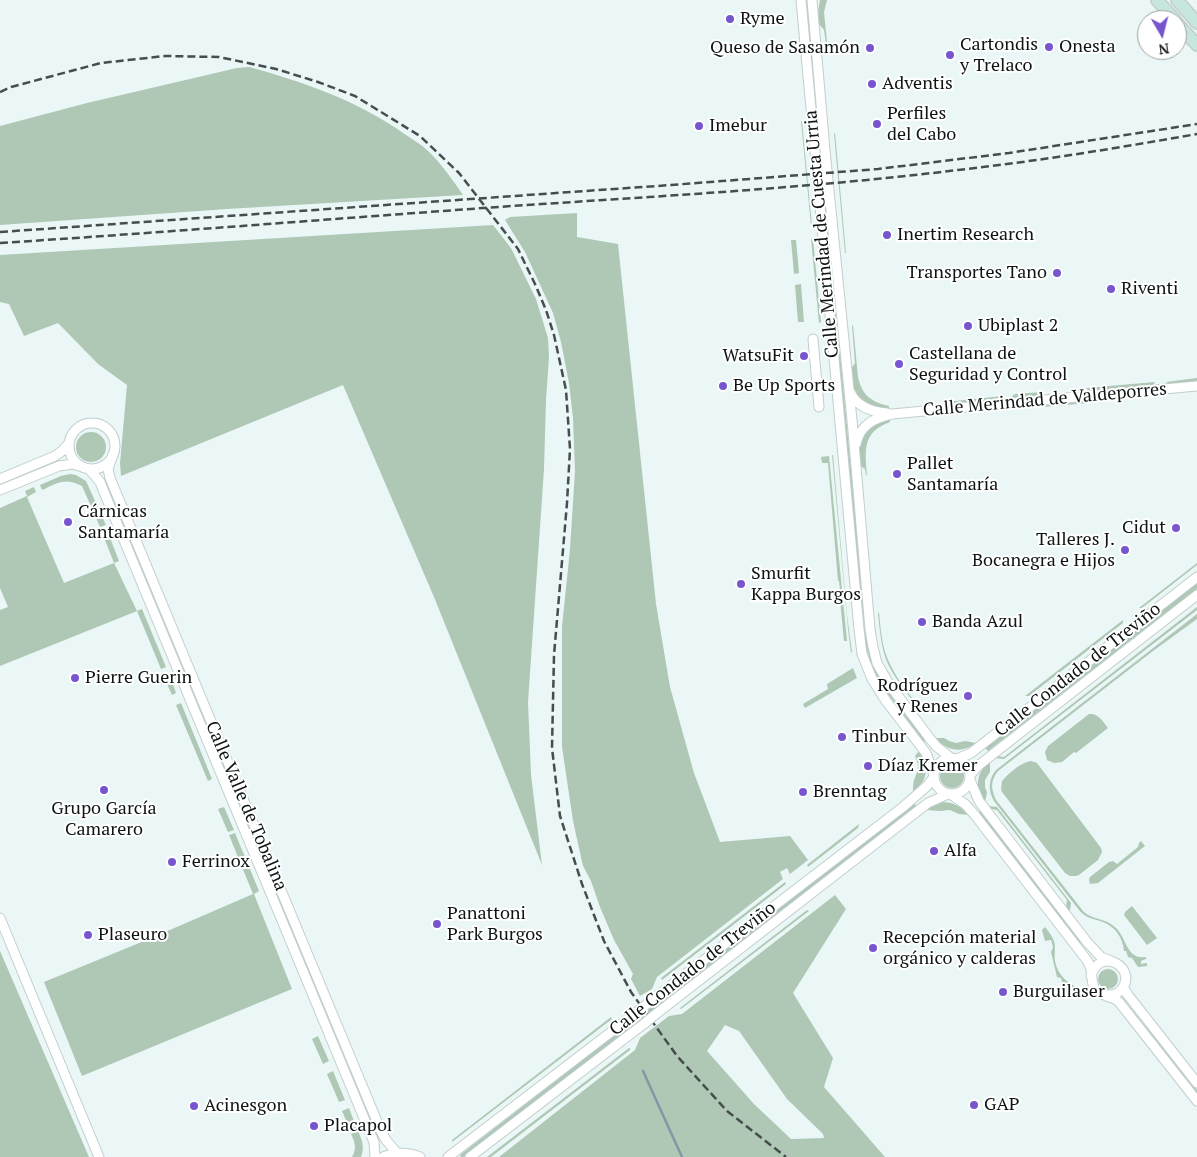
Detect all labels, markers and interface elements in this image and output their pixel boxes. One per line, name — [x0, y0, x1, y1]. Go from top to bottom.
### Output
place label: Ryme — [740, 8, 784, 30]
north arrow — [1137, 10, 1187, 60]
marker: Ryme — [724, 13, 736, 25]
place label: Cartondis y Trelaco — [960, 34, 1038, 76]
place label: Onesta — [1059, 36, 1116, 58]
place label: Queso de Sasamón — [710, 37, 860, 59]
text: N — [1157, 39, 1171, 60]
marker: Onesta — [1043, 41, 1055, 53]
marker: Queso de Sasamón — [864, 42, 876, 54]
marker: Cartondis y Trelaco — [944, 49, 956, 61]
place label: Adventis — [882, 73, 953, 95]
marker: Adventis — [866, 78, 878, 90]
place label: Perfiles del Cabo — [887, 103, 956, 146]
street label: Calle Merindad de Cuesta Urria — [800, 109, 844, 359]
place label: Imebur — [709, 115, 767, 137]
marker: Perfiles del Cabo — [871, 118, 883, 130]
marker: Imebur — [693, 120, 705, 132]
place label: Inertim Research — [897, 224, 1034, 246]
marker: Inertim Research — [881, 229, 893, 241]
place label: Transportes Tano — [907, 262, 1047, 284]
marker: Transportes Tano — [1051, 267, 1063, 279]
place label: Riventi — [1121, 278, 1179, 300]
marker: Riventi — [1105, 283, 1117, 295]
place label: Ubiplast 2 — [978, 315, 1058, 337]
marker: Ubiplast 2 — [962, 320, 974, 332]
place label: Castellana de Seguridad y Control — [909, 343, 1068, 386]
place label: WatsuFit — [723, 345, 794, 367]
marker: WatsuFit — [798, 350, 810, 362]
marker: Castellana de Seguridad y Control — [893, 358, 905, 370]
place label: Be Up Sports — [733, 375, 835, 397]
street label: Calle Merindad de Valdeporres — [922, 379, 1168, 421]
marker: Be Up Sports — [717, 380, 729, 392]
place label: Pallet Santamaría — [907, 453, 998, 496]
marker: Pallet Santamaría — [891, 468, 903, 480]
place label: Cárnicas Santamaría — [78, 501, 169, 544]
marker: Cárnicas Santamaría — [62, 516, 74, 528]
place label: Cidut — [1122, 517, 1166, 539]
marker: Cidut — [1170, 522, 1182, 534]
place label: Talleres J. Bocanegra e Hijos — [972, 529, 1115, 572]
marker: Talleres J. Bocanegra e Hijos — [1119, 544, 1131, 556]
place label: Smurfit Kappa Burgos — [751, 563, 861, 606]
marker: Smurfit Kappa Burgos — [735, 578, 747, 590]
street label: Calle Condado de Treviño — [991, 598, 1165, 742]
place label: Banda Azul — [932, 611, 1023, 633]
marker: Banda Azul — [916, 616, 928, 628]
place label: Pierre Guerin — [85, 667, 192, 689]
marker: Pierre Guerin — [69, 672, 81, 684]
place label: Rodríguez y Renes — [877, 675, 958, 718]
marker: Rodríguez y Renes — [962, 690, 974, 702]
street label: Calle Valle de Tobalina — [200, 718, 292, 894]
place label: Tinbur — [852, 726, 906, 748]
marker: Tinbur — [836, 731, 848, 743]
place label: Díaz Kremer — [878, 755, 978, 777]
marker: Díaz Kremer — [862, 760, 874, 772]
place label: Brenntag — [813, 781, 887, 803]
marker: Grupo García Camarero — [98, 784, 110, 796]
marker: Brenntag — [797, 786, 809, 798]
place label: Grupo García Camarero — [51, 798, 157, 841]
place label: Alfa — [944, 840, 977, 862]
marker: Alfa — [928, 845, 940, 857]
place label: Ferrinox — [182, 851, 250, 873]
marker: Ferrinox — [166, 856, 178, 868]
street label: Calle Condado de Treviño — [606, 897, 780, 1041]
place label: Panattoni Park Burgos — [447, 903, 543, 946]
marker: Panattoni Park Burgos — [431, 918, 443, 930]
place label: Plaseuro — [98, 924, 167, 946]
place label: Recepción material orgánico y calderas — [883, 927, 1037, 970]
marker: Plaseuro — [82, 929, 94, 941]
marker: Recepción material orgánico y calderas — [867, 942, 879, 954]
place label: Burguilaser — [1013, 981, 1105, 1003]
marker: Burguilaser — [997, 986, 1009, 998]
place label: GAP — [984, 1094, 1019, 1116]
place label: Acinesgon — [204, 1095, 287, 1117]
marker: GAP — [968, 1099, 980, 1111]
marker: Acinesgon — [188, 1100, 200, 1112]
place label: Placapol — [324, 1115, 392, 1137]
marker: Placapol — [308, 1120, 320, 1132]

